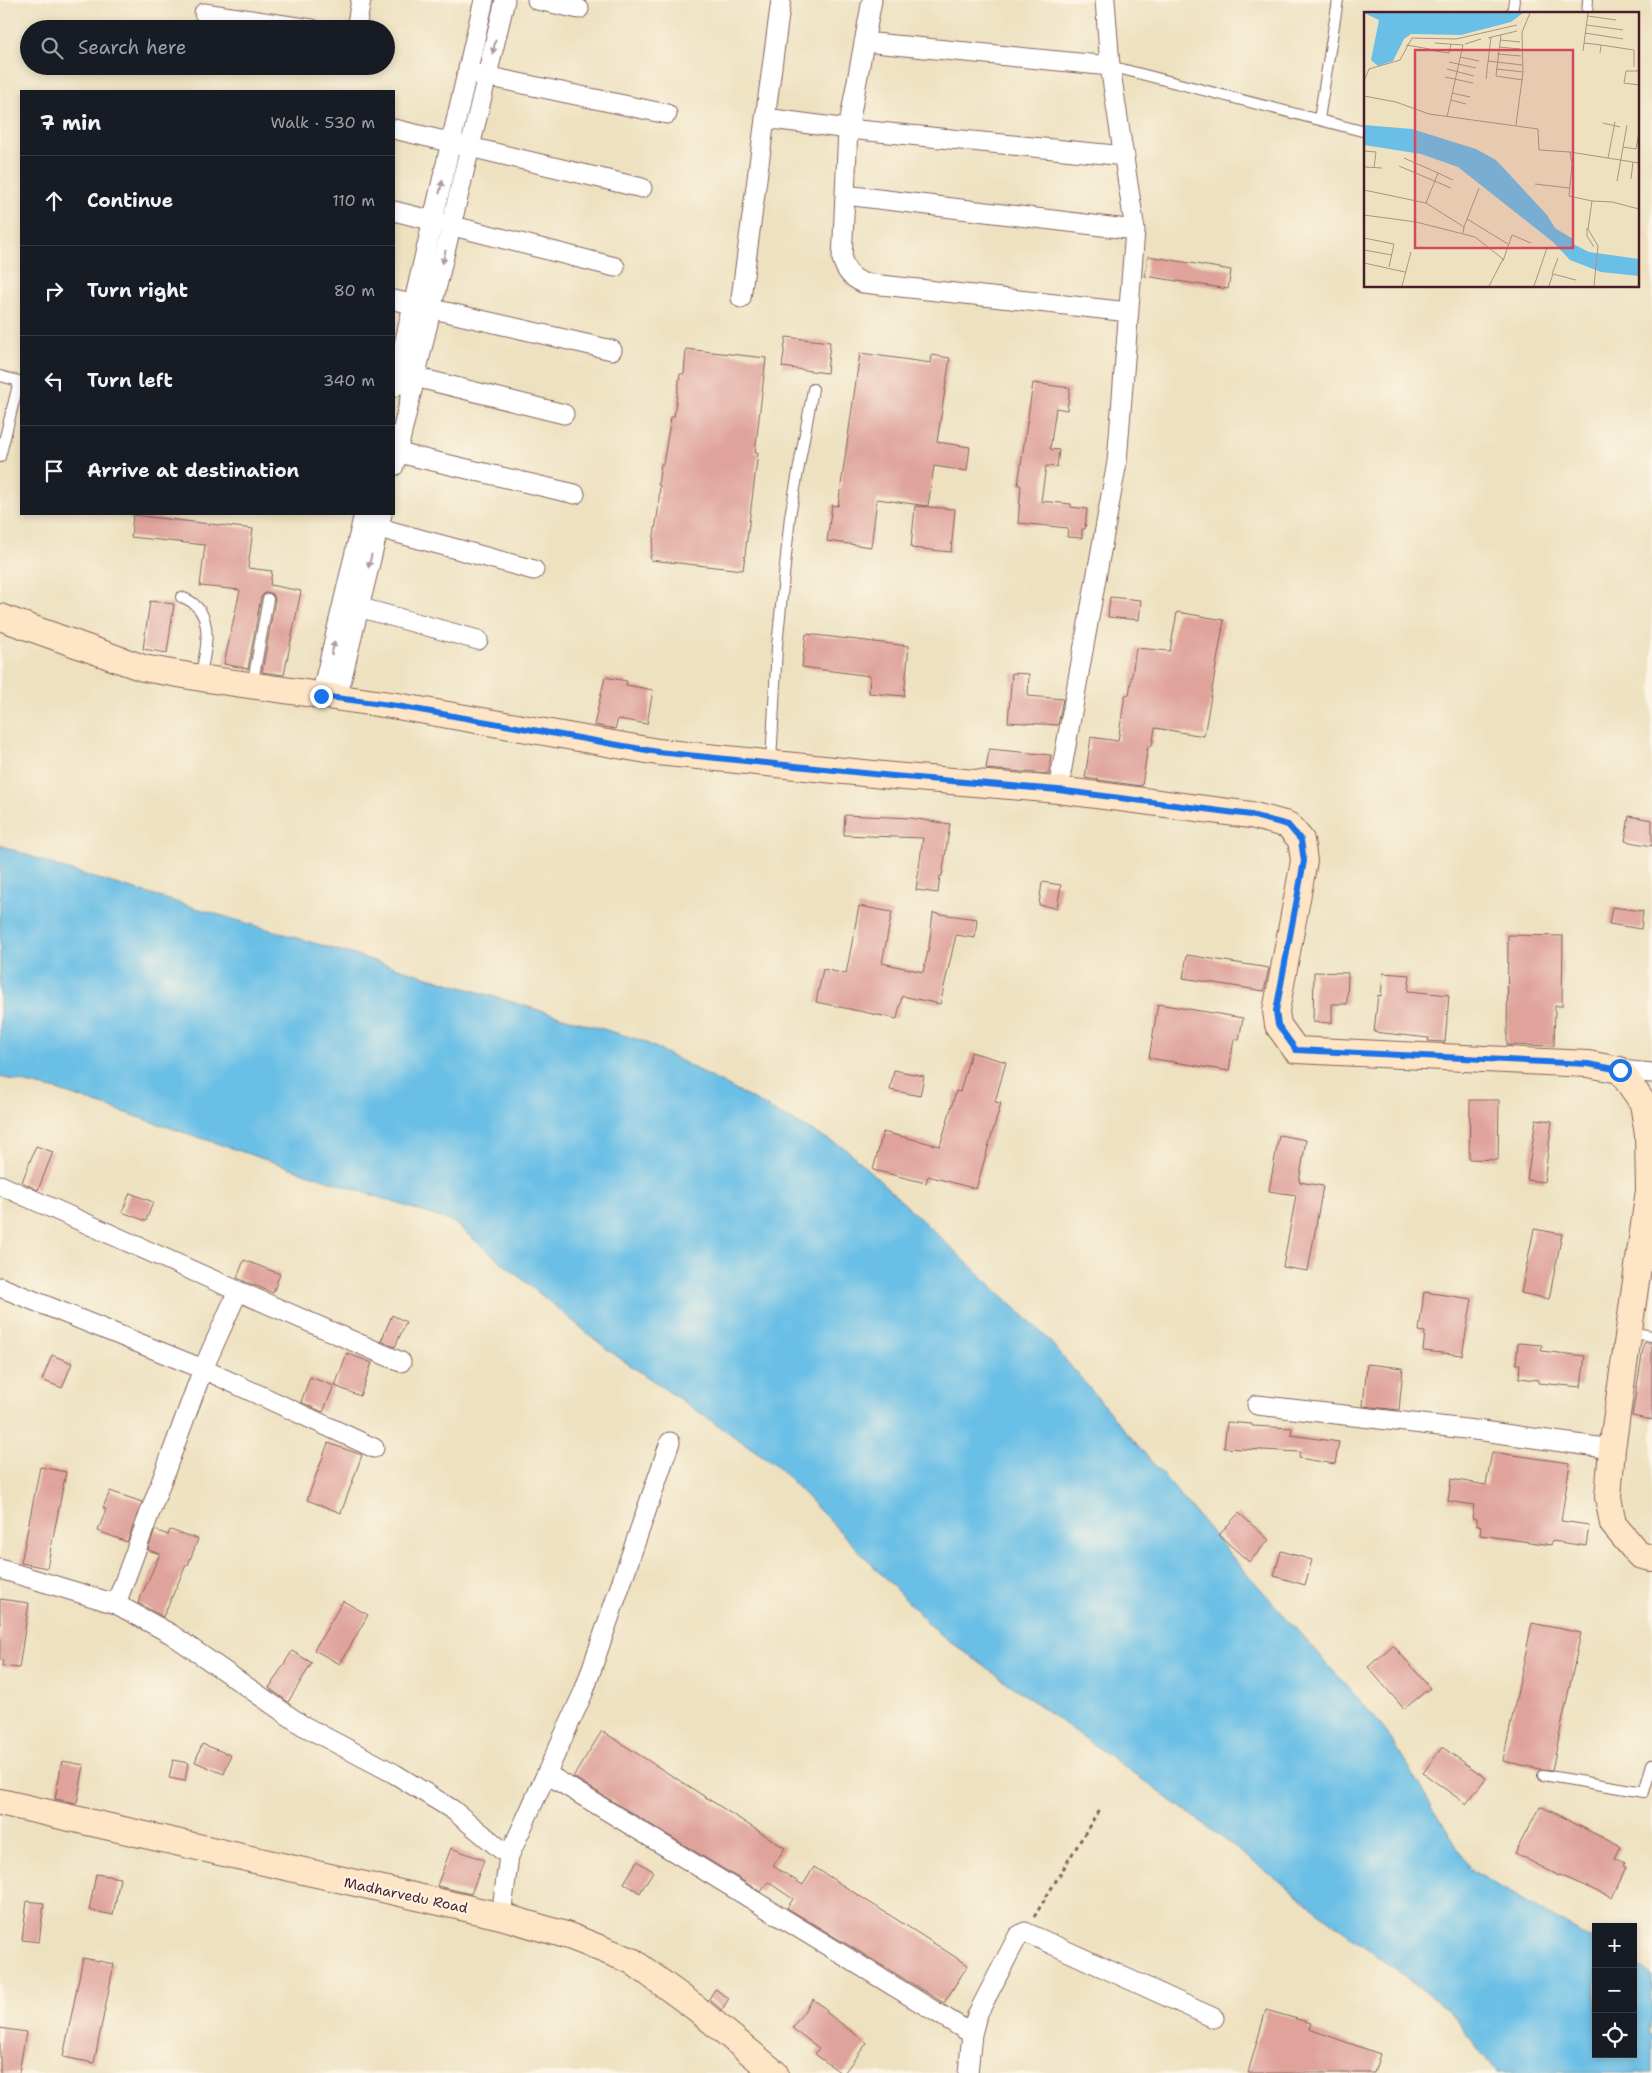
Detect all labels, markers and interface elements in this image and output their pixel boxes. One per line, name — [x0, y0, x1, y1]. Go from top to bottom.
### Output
inset map — [1364, 12, 1640, 288]
search box — [20, 20, 395, 75]
icon: search — [38, 34, 66, 62]
text: Search here — [78, 35, 187, 60]
one-way arrow — [490, 40, 498, 55]
text: 7 min — [40, 109, 101, 137]
text: Walk · 530 m — [271, 112, 375, 133]
one-way arrow — [437, 179, 445, 194]
icon: ahead — [40, 187, 68, 215]
text: Continue — [87, 188, 173, 213]
text: 110 m — [332, 190, 375, 211]
one-way arrow — [440, 249, 448, 264]
icon: right — [40, 277, 68, 305]
text: Turn right — [87, 278, 188, 303]
text: 80 m — [334, 280, 375, 301]
icon: left — [40, 367, 68, 395]
text: Turn left — [87, 368, 173, 393]
text: 340 m — [323, 370, 375, 391]
icon: arrive — [40, 457, 68, 485]
text: Arrive at destination — [87, 458, 299, 483]
one-way arrow — [366, 554, 374, 569]
one-way arrow — [329, 641, 337, 656]
route end — [310, 685, 333, 708]
route start — [1609, 1059, 1632, 1082]
street label: Madharvedu Road — [342, 1873, 470, 1917]
map controls — [1592, 1923, 1637, 2058]
button: + — [1592, 1923, 1637, 1968]
button: − — [1592, 1968, 1637, 2013]
button: locate — [1592, 2013, 1637, 2058]

